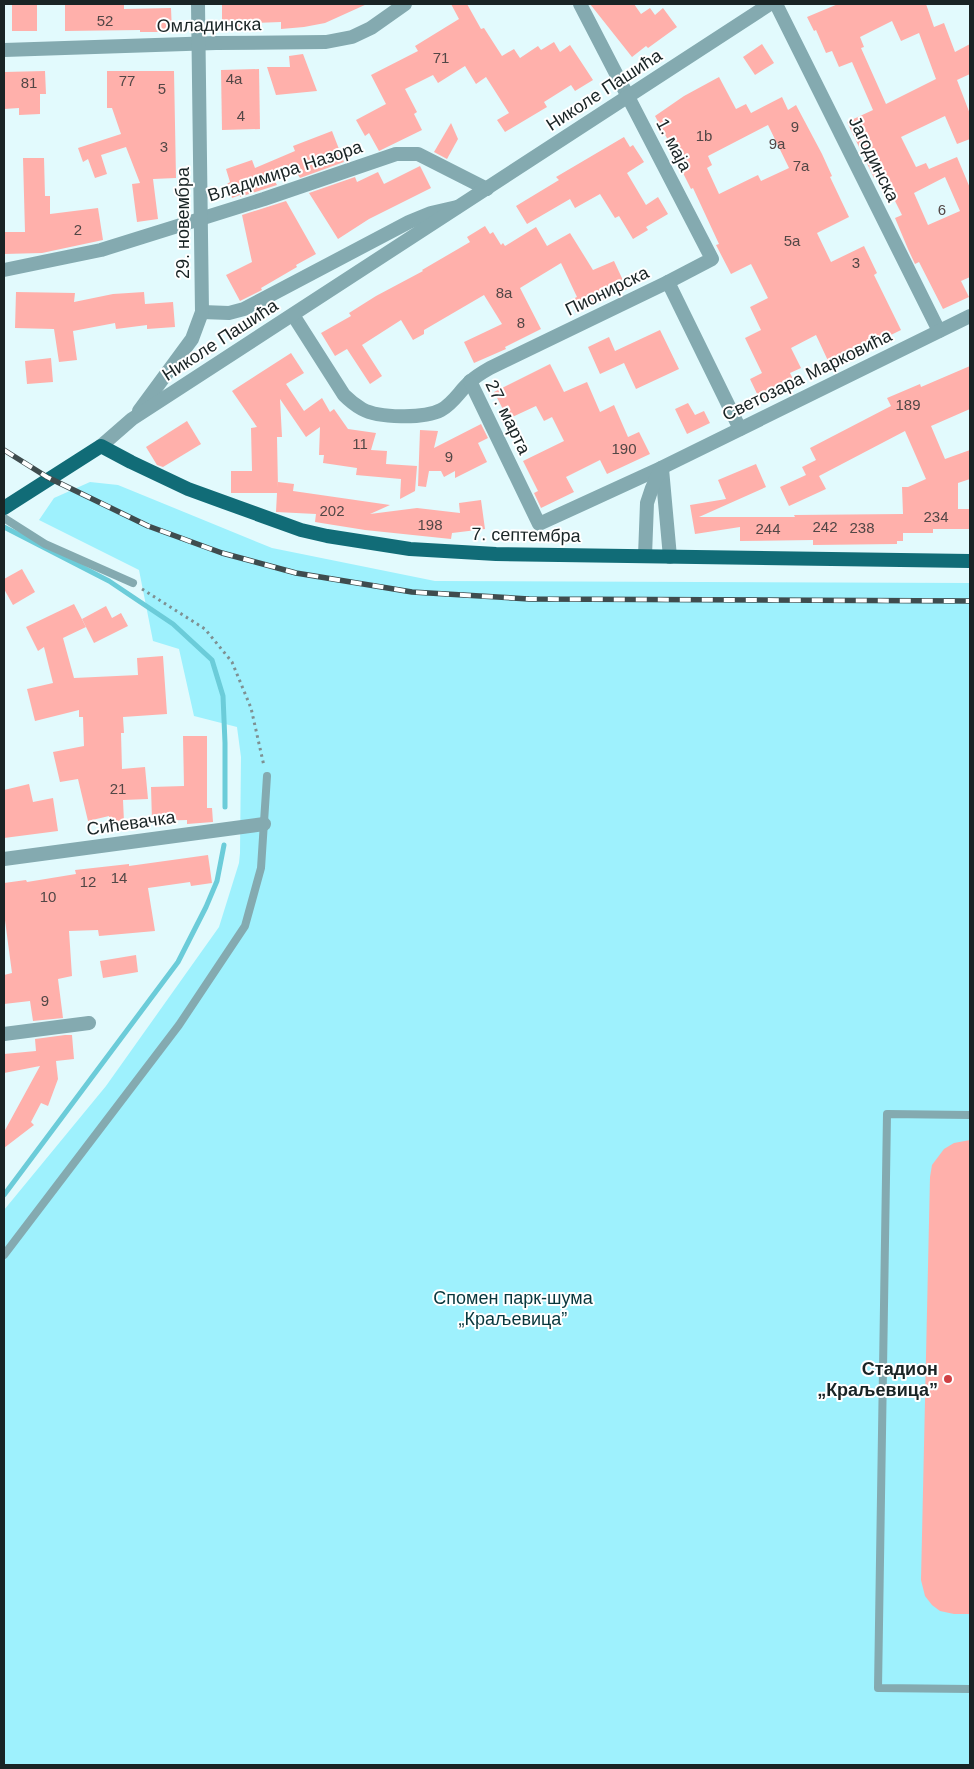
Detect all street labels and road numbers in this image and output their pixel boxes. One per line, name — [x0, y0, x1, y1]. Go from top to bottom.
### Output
street label: Омладинска — [156, 14, 262, 36]
street label: Николе Пашића — [542, 45, 666, 135]
street label: Јагодинска — [845, 113, 904, 206]
street label: 1. маја — [652, 115, 696, 176]
street label: Владимира Назора — [205, 136, 366, 205]
street label: 29. новембра — [173, 166, 193, 279]
street label: Пионирска — [562, 262, 653, 320]
street label: Николе Пашића — [158, 295, 282, 385]
street label: Светозара Марковића — [719, 325, 896, 425]
street label: 27. марта — [481, 377, 535, 458]
street label: 7. септембра — [471, 524, 582, 546]
street label: Сићевачка — [85, 807, 178, 839]

